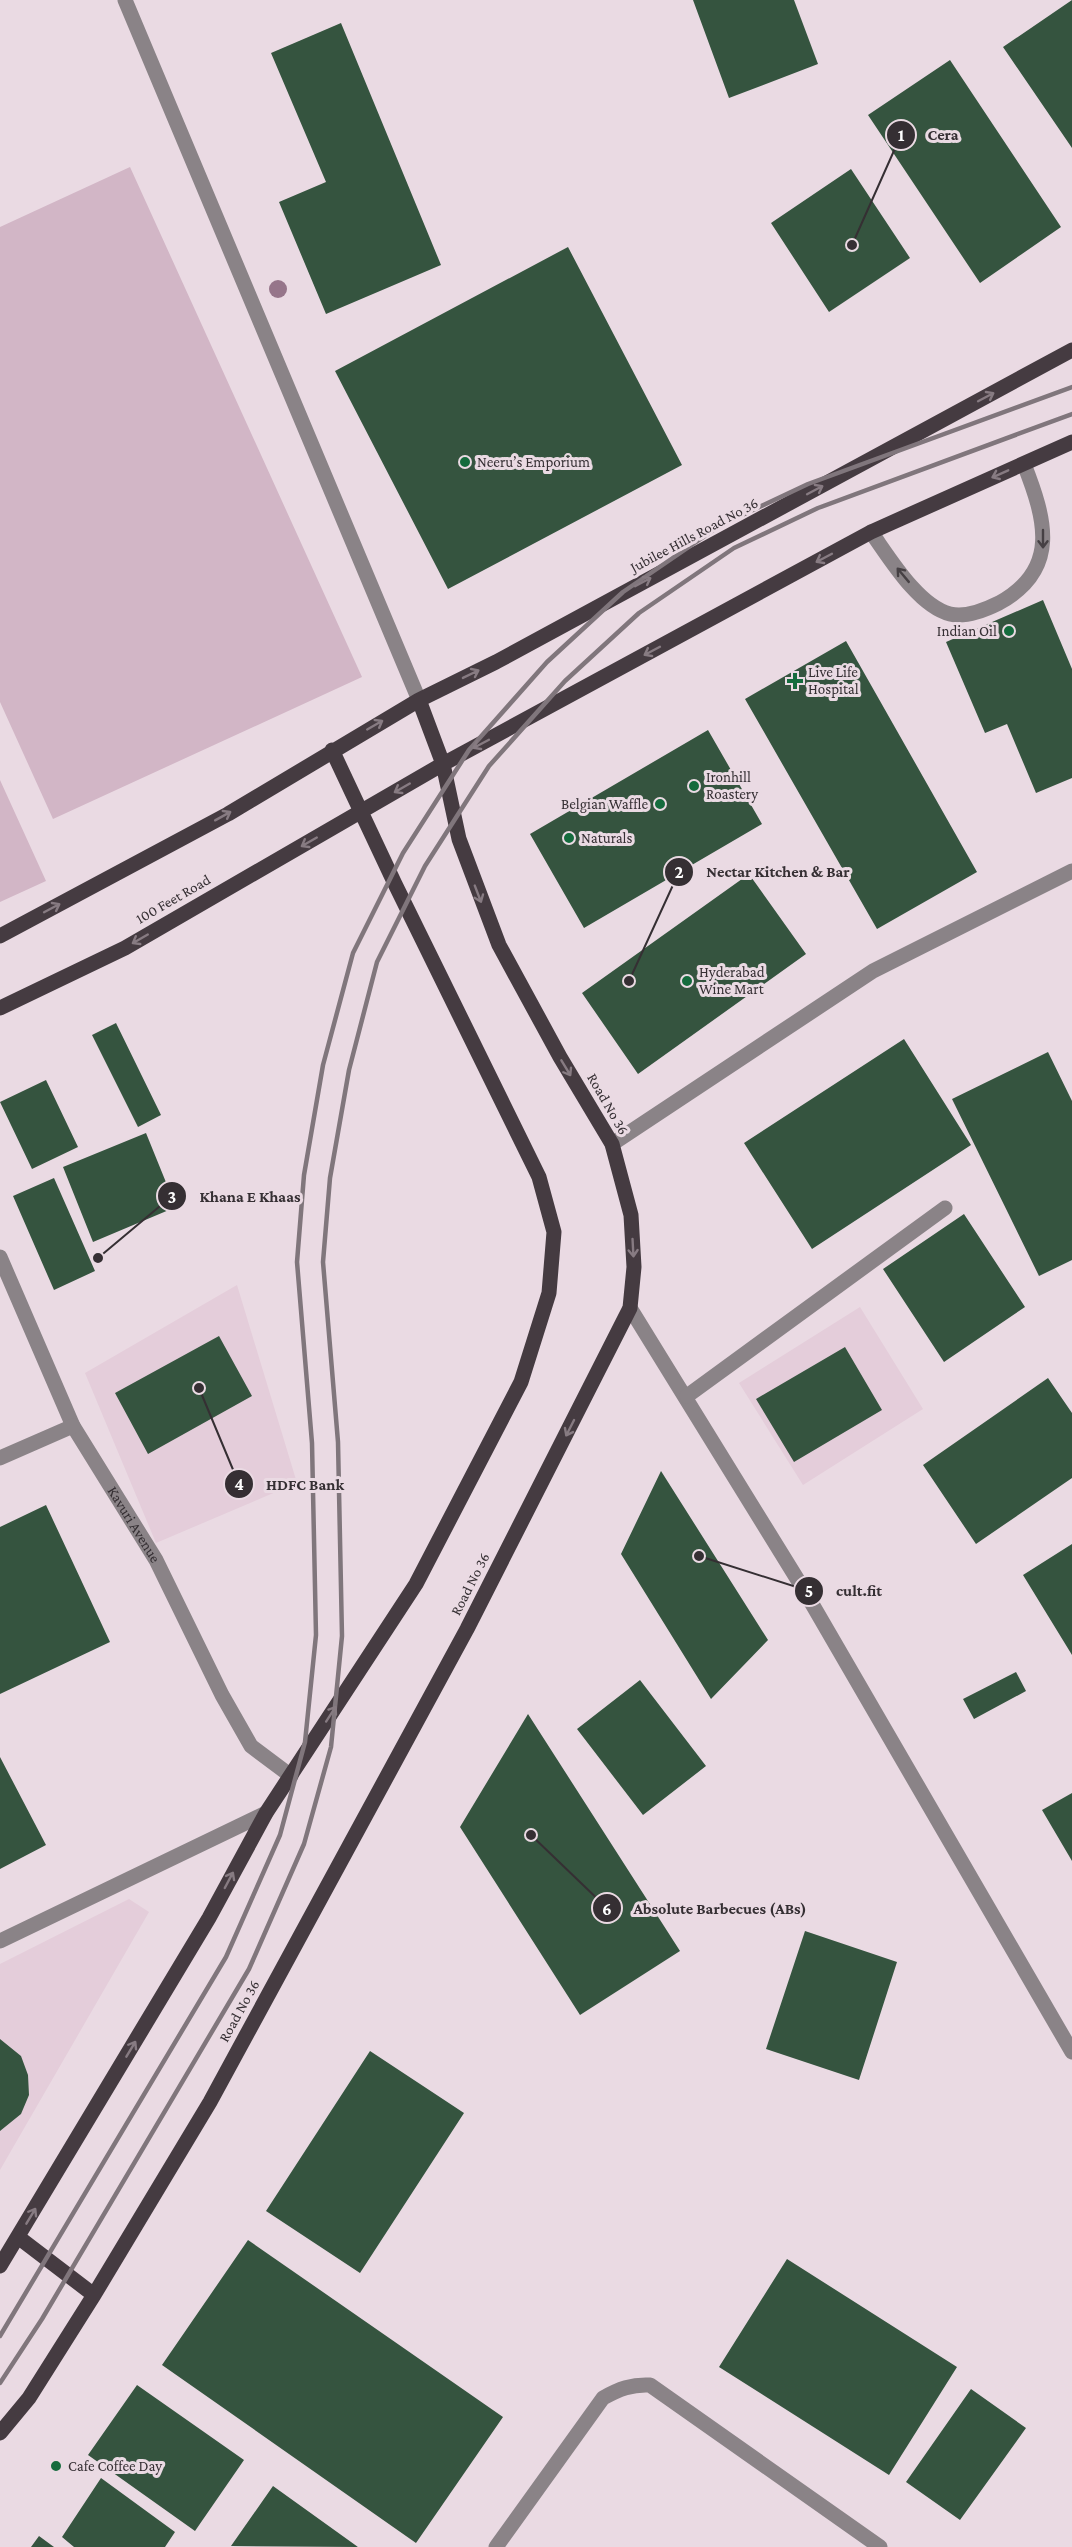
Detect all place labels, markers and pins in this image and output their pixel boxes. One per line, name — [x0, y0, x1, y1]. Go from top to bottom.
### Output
callout: Cera — [886, 118, 971, 152]
place label: Neeru’s Emporium — [477, 454, 590, 471]
marker: Neeru’s Emporium — [458, 455, 472, 469]
place label: Indian Oil — [937, 623, 997, 639]
marker: Indian Oil — [1002, 624, 1016, 638]
place label: Live Life Hospital — [808, 664, 859, 698]
marker: Live Life Hospital — [786, 672, 804, 690]
place label: Ironhill Roastery — [706, 769, 758, 803]
marker: Ironhill Roastery — [687, 779, 701, 793]
place label: Belgian Waffle — [561, 796, 648, 813]
marker: Belgian Waffle — [653, 797, 667, 811]
place label: Naturals — [581, 830, 633, 846]
marker: Naturals — [562, 831, 576, 845]
callout: Nectar Kitchen & Bar — [664, 855, 861, 889]
place label: Hyderabad Wine Mart — [699, 964, 765, 997]
marker: Hyderabad Wine Mart — [680, 974, 694, 988]
callout: Khana E Khaas — [157, 1179, 312, 1213]
callout: HDFC Bank — [224, 1467, 356, 1501]
callout: cult.fit — [794, 1574, 895, 1608]
callout: Absolute Barbecues (ABs) — [592, 1891, 819, 1925]
place label: Cafe Coffee Day — [68, 2458, 162, 2475]
marker: Cafe Coffee Day — [49, 2459, 63, 2473]

